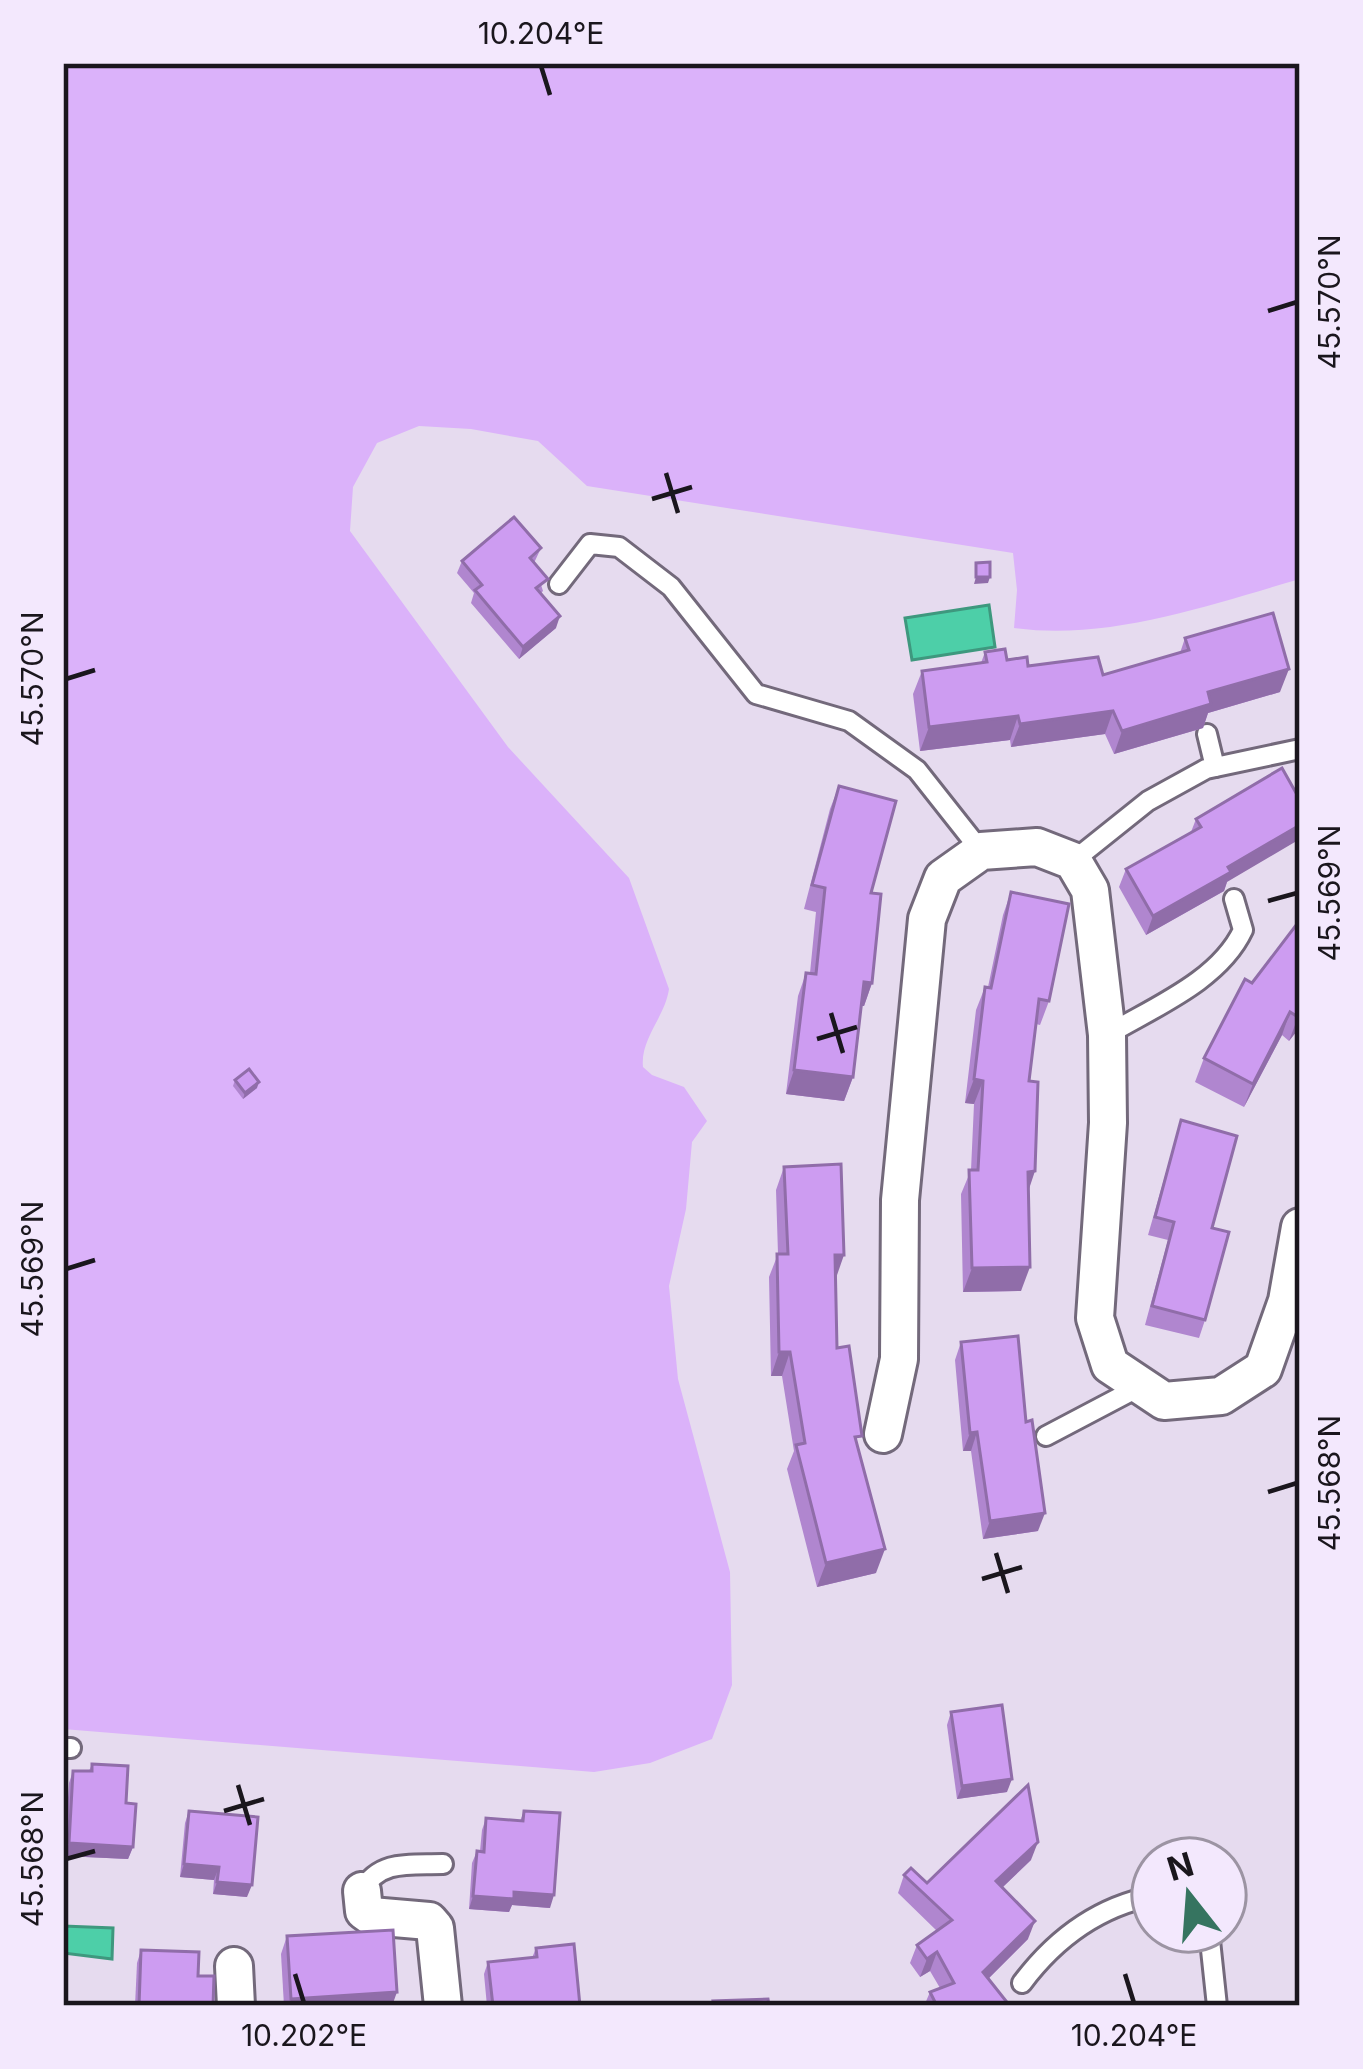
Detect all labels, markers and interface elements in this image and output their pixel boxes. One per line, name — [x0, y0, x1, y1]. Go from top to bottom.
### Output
text: 10.204°E — [478, 15, 604, 51]
text: 45.570°N — [1311, 235, 1347, 369]
text: 45.570°N — [14, 612, 50, 746]
text: 45.569°N — [1311, 825, 1347, 961]
text: 45.569°N — [14, 1201, 50, 1337]
text: 45.568°N — [1311, 1415, 1347, 1551]
text: 45.568°N — [14, 1791, 50, 1927]
north arrow — [1129, 1835, 1249, 1955]
text: N — [1162, 1844, 1198, 1889]
text: 10.202°E — [241, 2017, 367, 2053]
text: 10.204°E — [1071, 2017, 1197, 2053]

